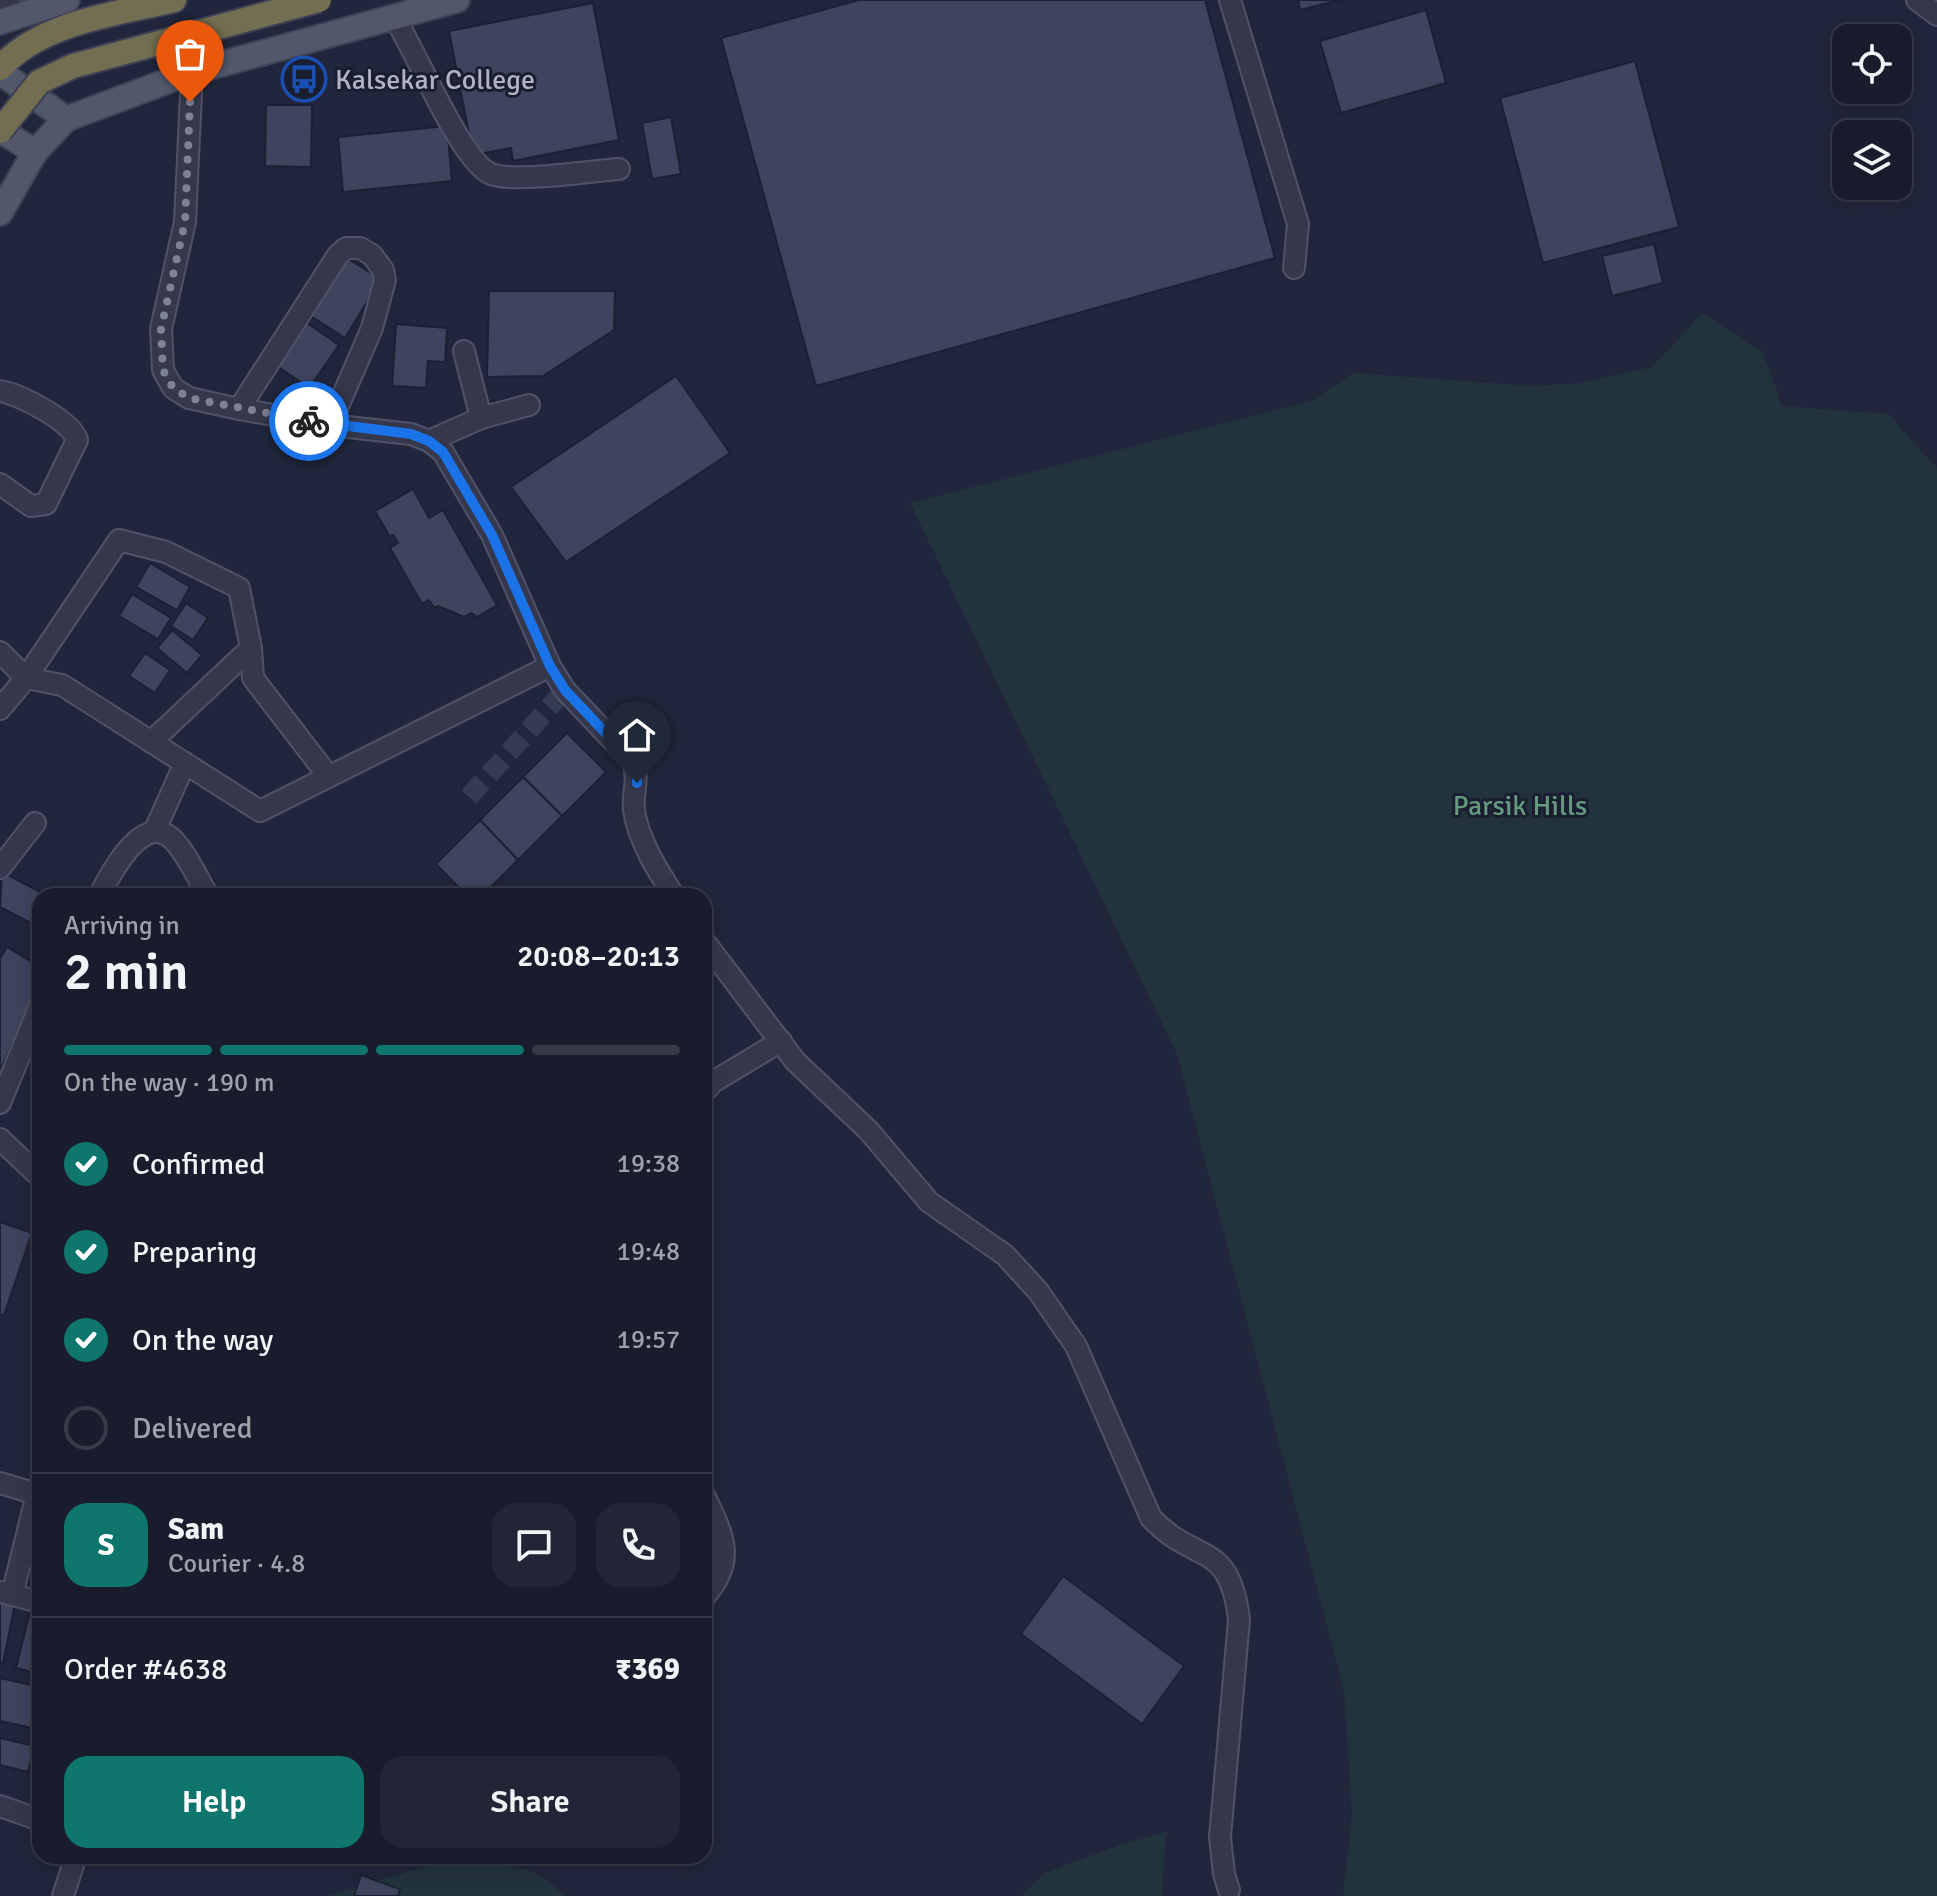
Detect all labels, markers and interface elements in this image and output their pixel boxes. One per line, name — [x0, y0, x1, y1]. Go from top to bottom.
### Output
pin — [156, 20, 224, 102]
map controls — [1832, 24, 1912, 200]
button: locate — [1832, 24, 1912, 104]
icon: bag — [168, 32, 212, 76]
bus stop icon: Kalsekar College — [280, 55, 328, 103]
place label: Kalsekar College — [335, 63, 535, 97]
button: layers — [1832, 120, 1912, 200]
courier — [269, 381, 349, 461]
icon: bike — [287, 399, 331, 443]
pin — [603, 701, 671, 783]
icon: home — [615, 713, 659, 757]
park label: Parsik Hills — [1453, 789, 1587, 823]
text: Arriving in — [64, 910, 180, 942]
text: 20:08–20:13 — [517, 938, 680, 975]
text: 2 min — [64, 940, 189, 1004]
text: On the way · 190 m — [64, 1067, 274, 1099]
icon: check — [64, 1142, 108, 1186]
text: Confirmed — [132, 1146, 265, 1183]
text: 19:38 — [617, 1148, 680, 1180]
icon: check — [64, 1230, 108, 1274]
text: Preparing — [132, 1234, 257, 1271]
text: 19:48 — [617, 1236, 680, 1268]
icon: check — [64, 1318, 108, 1362]
text: On the way — [132, 1322, 273, 1359]
text: 19:57 — [617, 1324, 680, 1356]
text: Delivered — [132, 1410, 253, 1447]
button: chat — [492, 1503, 576, 1587]
button: phone — [596, 1503, 680, 1587]
text: Sam — [168, 1511, 224, 1548]
text: S — [98, 1527, 114, 1564]
text: Courier · 4.8 — [168, 1548, 305, 1580]
text: Order #4638 — [64, 1651, 227, 1688]
text: ₹369 — [615, 1651, 680, 1688]
button: Help — [64, 1756, 364, 1848]
button: Share — [380, 1756, 680, 1848]

